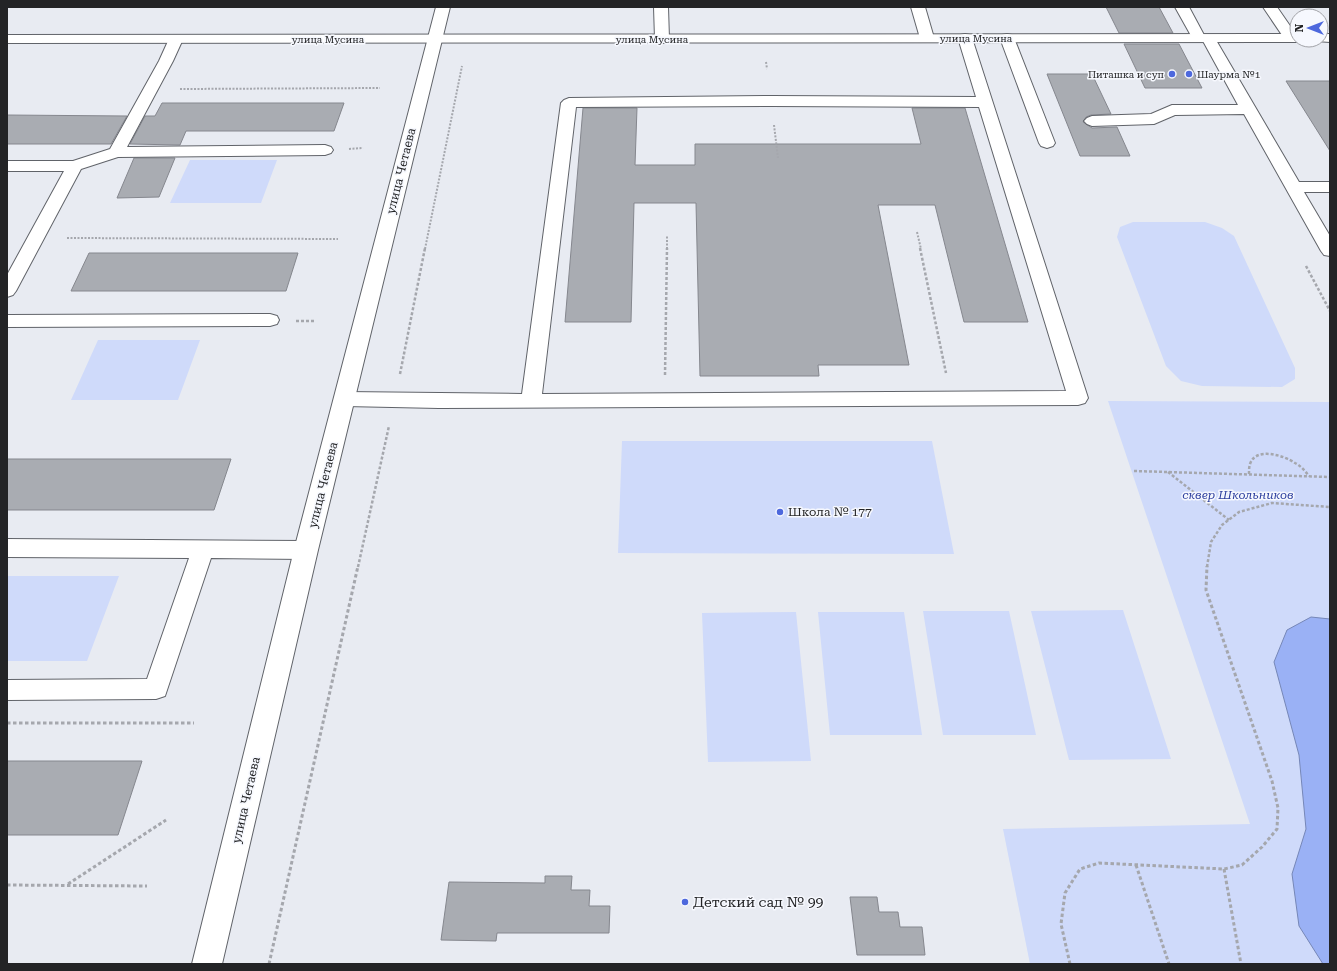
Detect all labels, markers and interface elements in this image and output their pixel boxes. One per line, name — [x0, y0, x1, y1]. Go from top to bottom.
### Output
north arrow — [1289, 8, 1329, 48]
text: N — [1293, 23, 1306, 32]
street label: улица Мусина — [940, 33, 1013, 44]
street label: улица Мусина — [292, 34, 365, 45]
street label: улица Мусина — [616, 34, 689, 45]
place label: Питашка и суп — [1088, 69, 1165, 80]
marker: Питашка и суп — [1167, 69, 1177, 79]
marker: Шаурма №1 — [1184, 69, 1194, 79]
place label: Шаурма №1 — [1197, 69, 1261, 80]
street label: улица Четаева — [384, 126, 419, 216]
street label: улица Четаева — [306, 440, 341, 530]
park label: сквер Школьников — [1182, 488, 1294, 502]
place label: Школа № 177 — [788, 505, 872, 519]
marker: Школа № 177 — [775, 507, 785, 517]
street label: улица Четаева — [229, 755, 263, 845]
place label: Детский сад № 99 — [693, 894, 823, 910]
marker: Детский сад № 99 — [680, 897, 690, 907]

